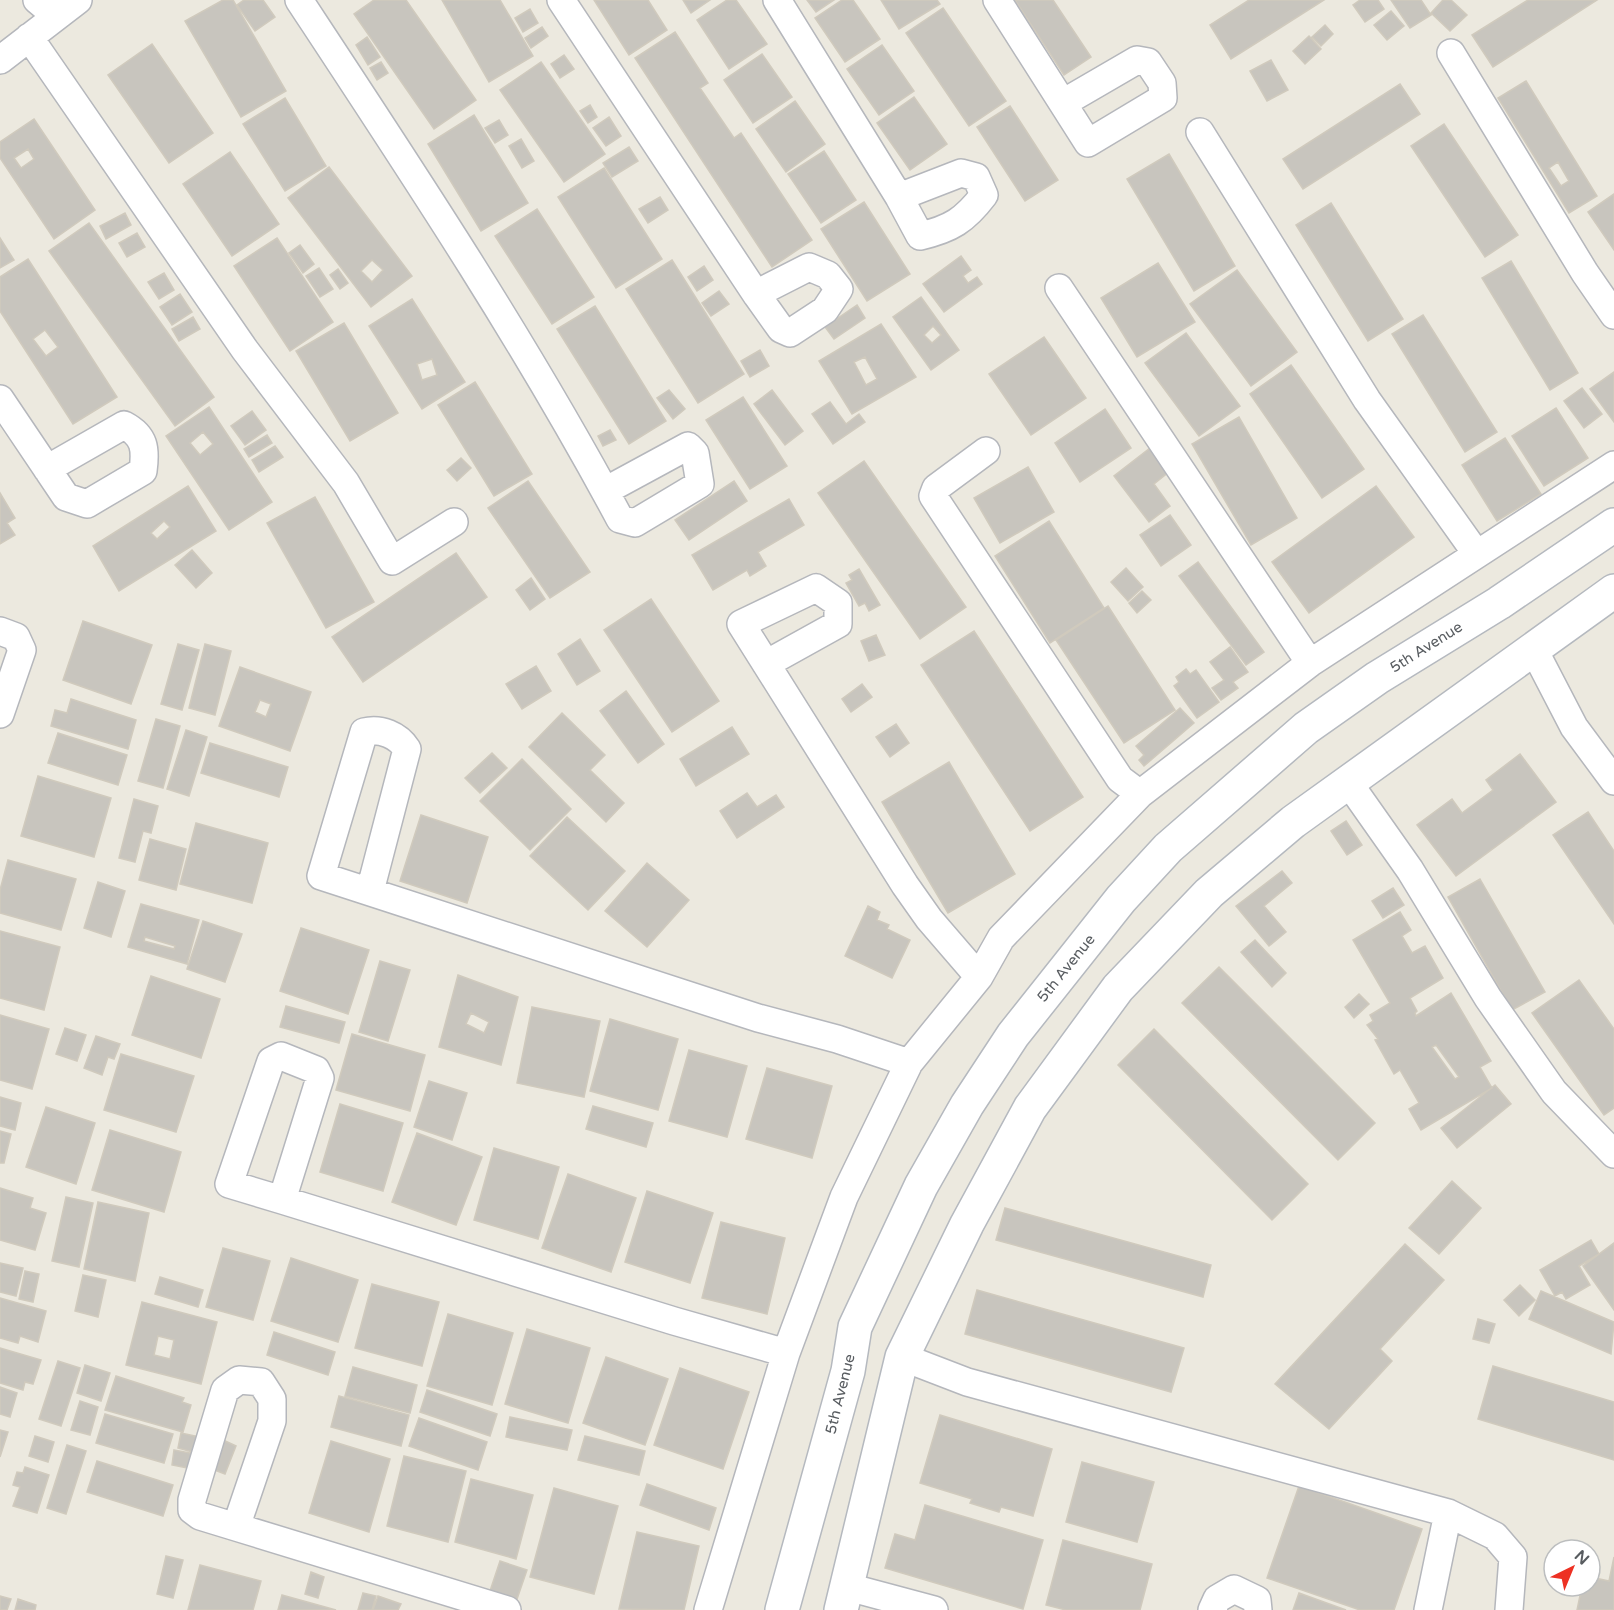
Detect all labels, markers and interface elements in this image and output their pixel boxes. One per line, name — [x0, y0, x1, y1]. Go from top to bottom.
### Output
street label: 5th Avenue — [1387, 618, 1465, 676]
street label: 5th Avenue — [1033, 931, 1099, 1005]
street label: 5th Avenue — [821, 1352, 859, 1436]
north arrow — [1542, 1538, 1602, 1598]
text: N — [1570, 1546, 1593, 1569]

